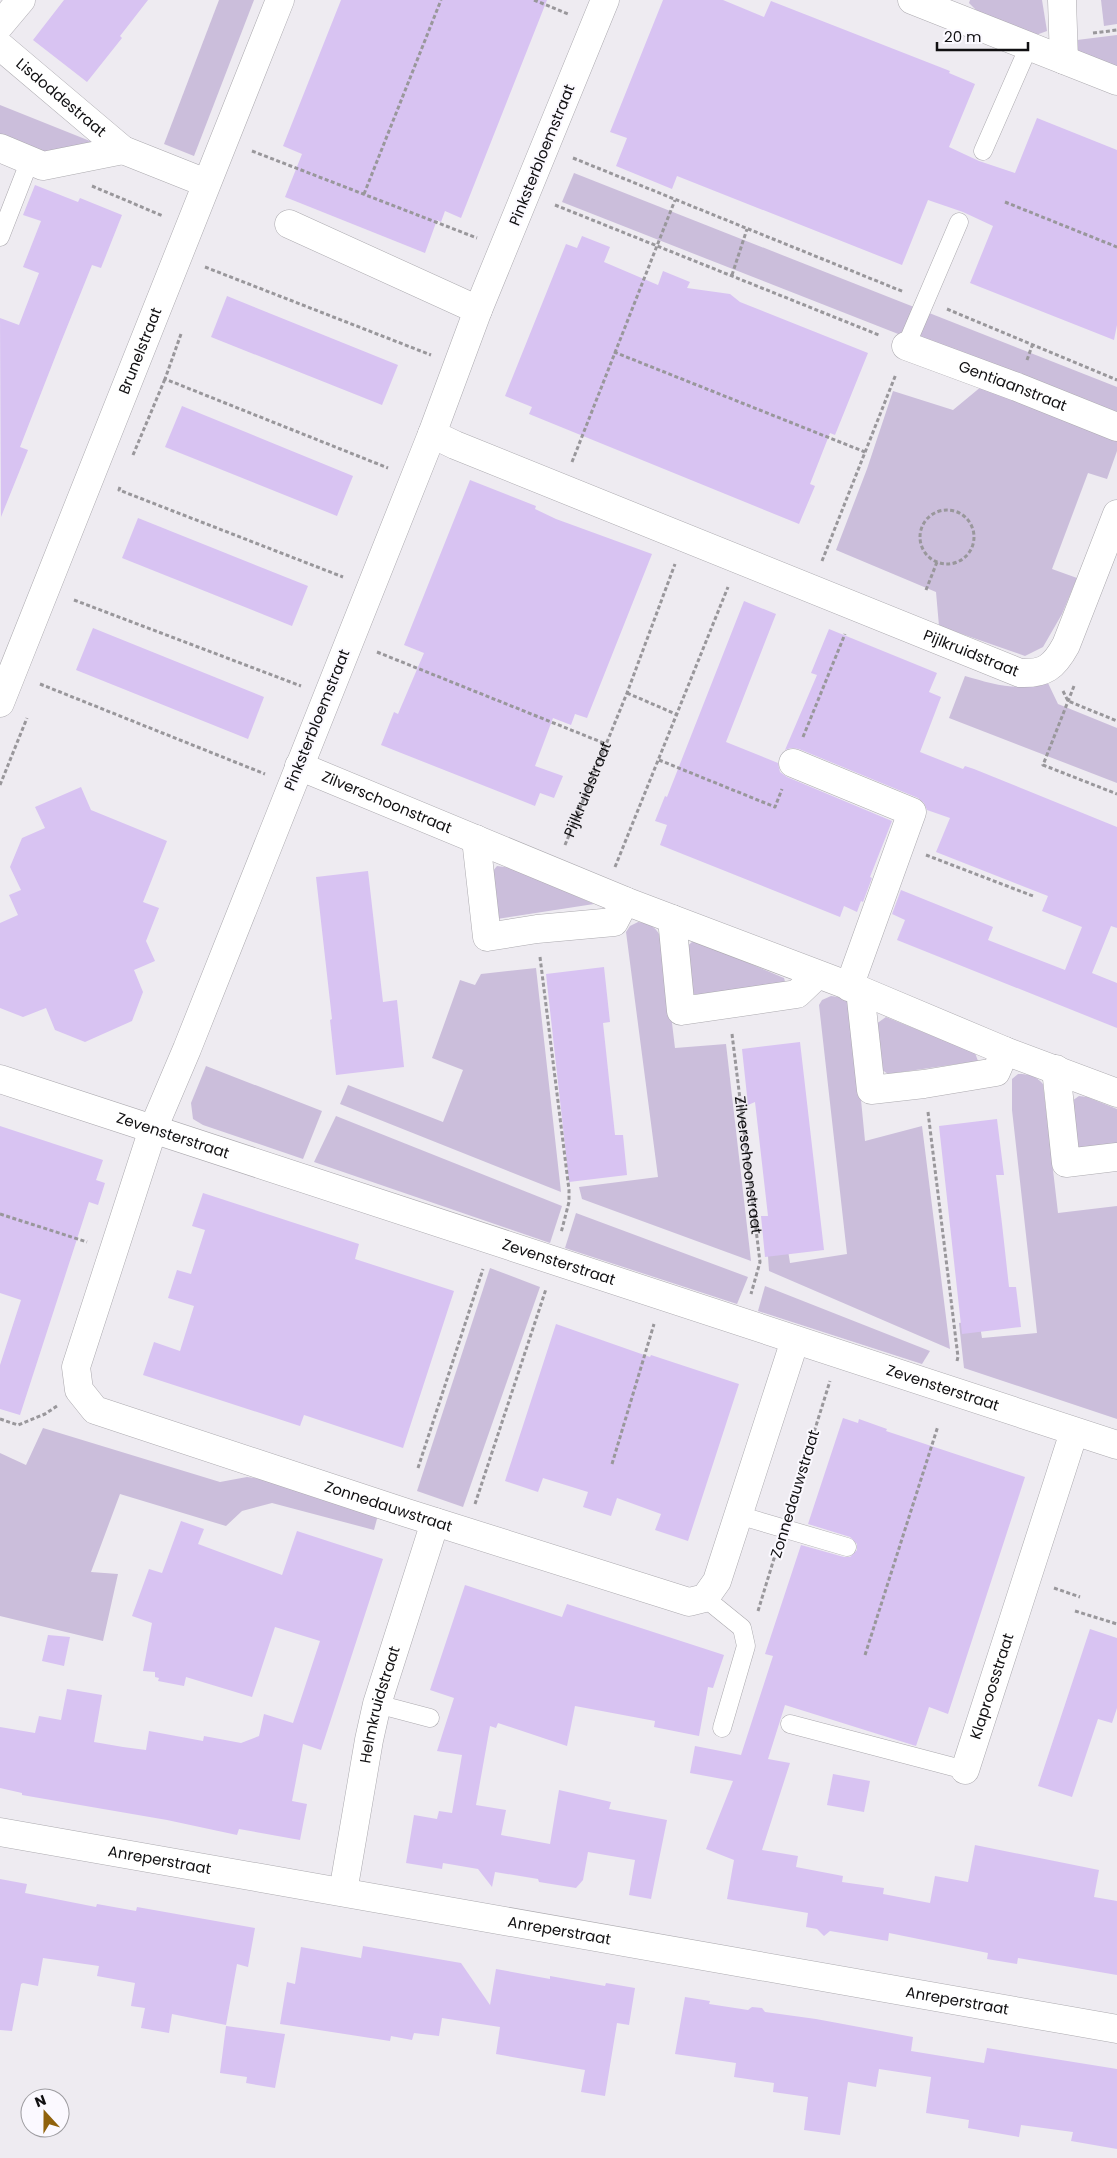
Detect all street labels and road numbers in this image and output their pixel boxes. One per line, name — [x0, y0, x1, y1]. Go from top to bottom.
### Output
street label: Lisdoddestraat — [12, 53, 111, 141]
street label: Pinksterbloemstraat — [504, 81, 579, 229]
street label: Brunelstraat — [113, 304, 166, 397]
street label: Gentiaanstraat — [956, 355, 1070, 416]
street label: Pijlkruidstraat — [920, 624, 1022, 681]
street label: Pinksterbloemstraat — [279, 646, 354, 794]
street label: Pijlkruidstraat — [558, 738, 616, 840]
street label: Zilverschoonstraat — [319, 766, 455, 838]
street label: Zilverschoonstraat — [730, 1095, 767, 1235]
street label: Zevensterstraat — [114, 1107, 232, 1163]
street label: Zevensterstraat — [500, 1233, 618, 1290]
street label: Zevensterstraat — [884, 1359, 1002, 1416]
street label: Zonnedauwstraat — [765, 1427, 824, 1561]
street label: Zonnedauwstraat — [322, 1476, 455, 1537]
street label: Klaproosstraat — [965, 1630, 1018, 1742]
street label: Helmkruidstraat — [354, 1643, 405, 1765]
street label: Anreperstraat — [106, 1840, 213, 1879]
street label: Anreperstraat — [506, 1911, 613, 1950]
street label: Anreperstraat — [904, 1981, 1011, 2020]

